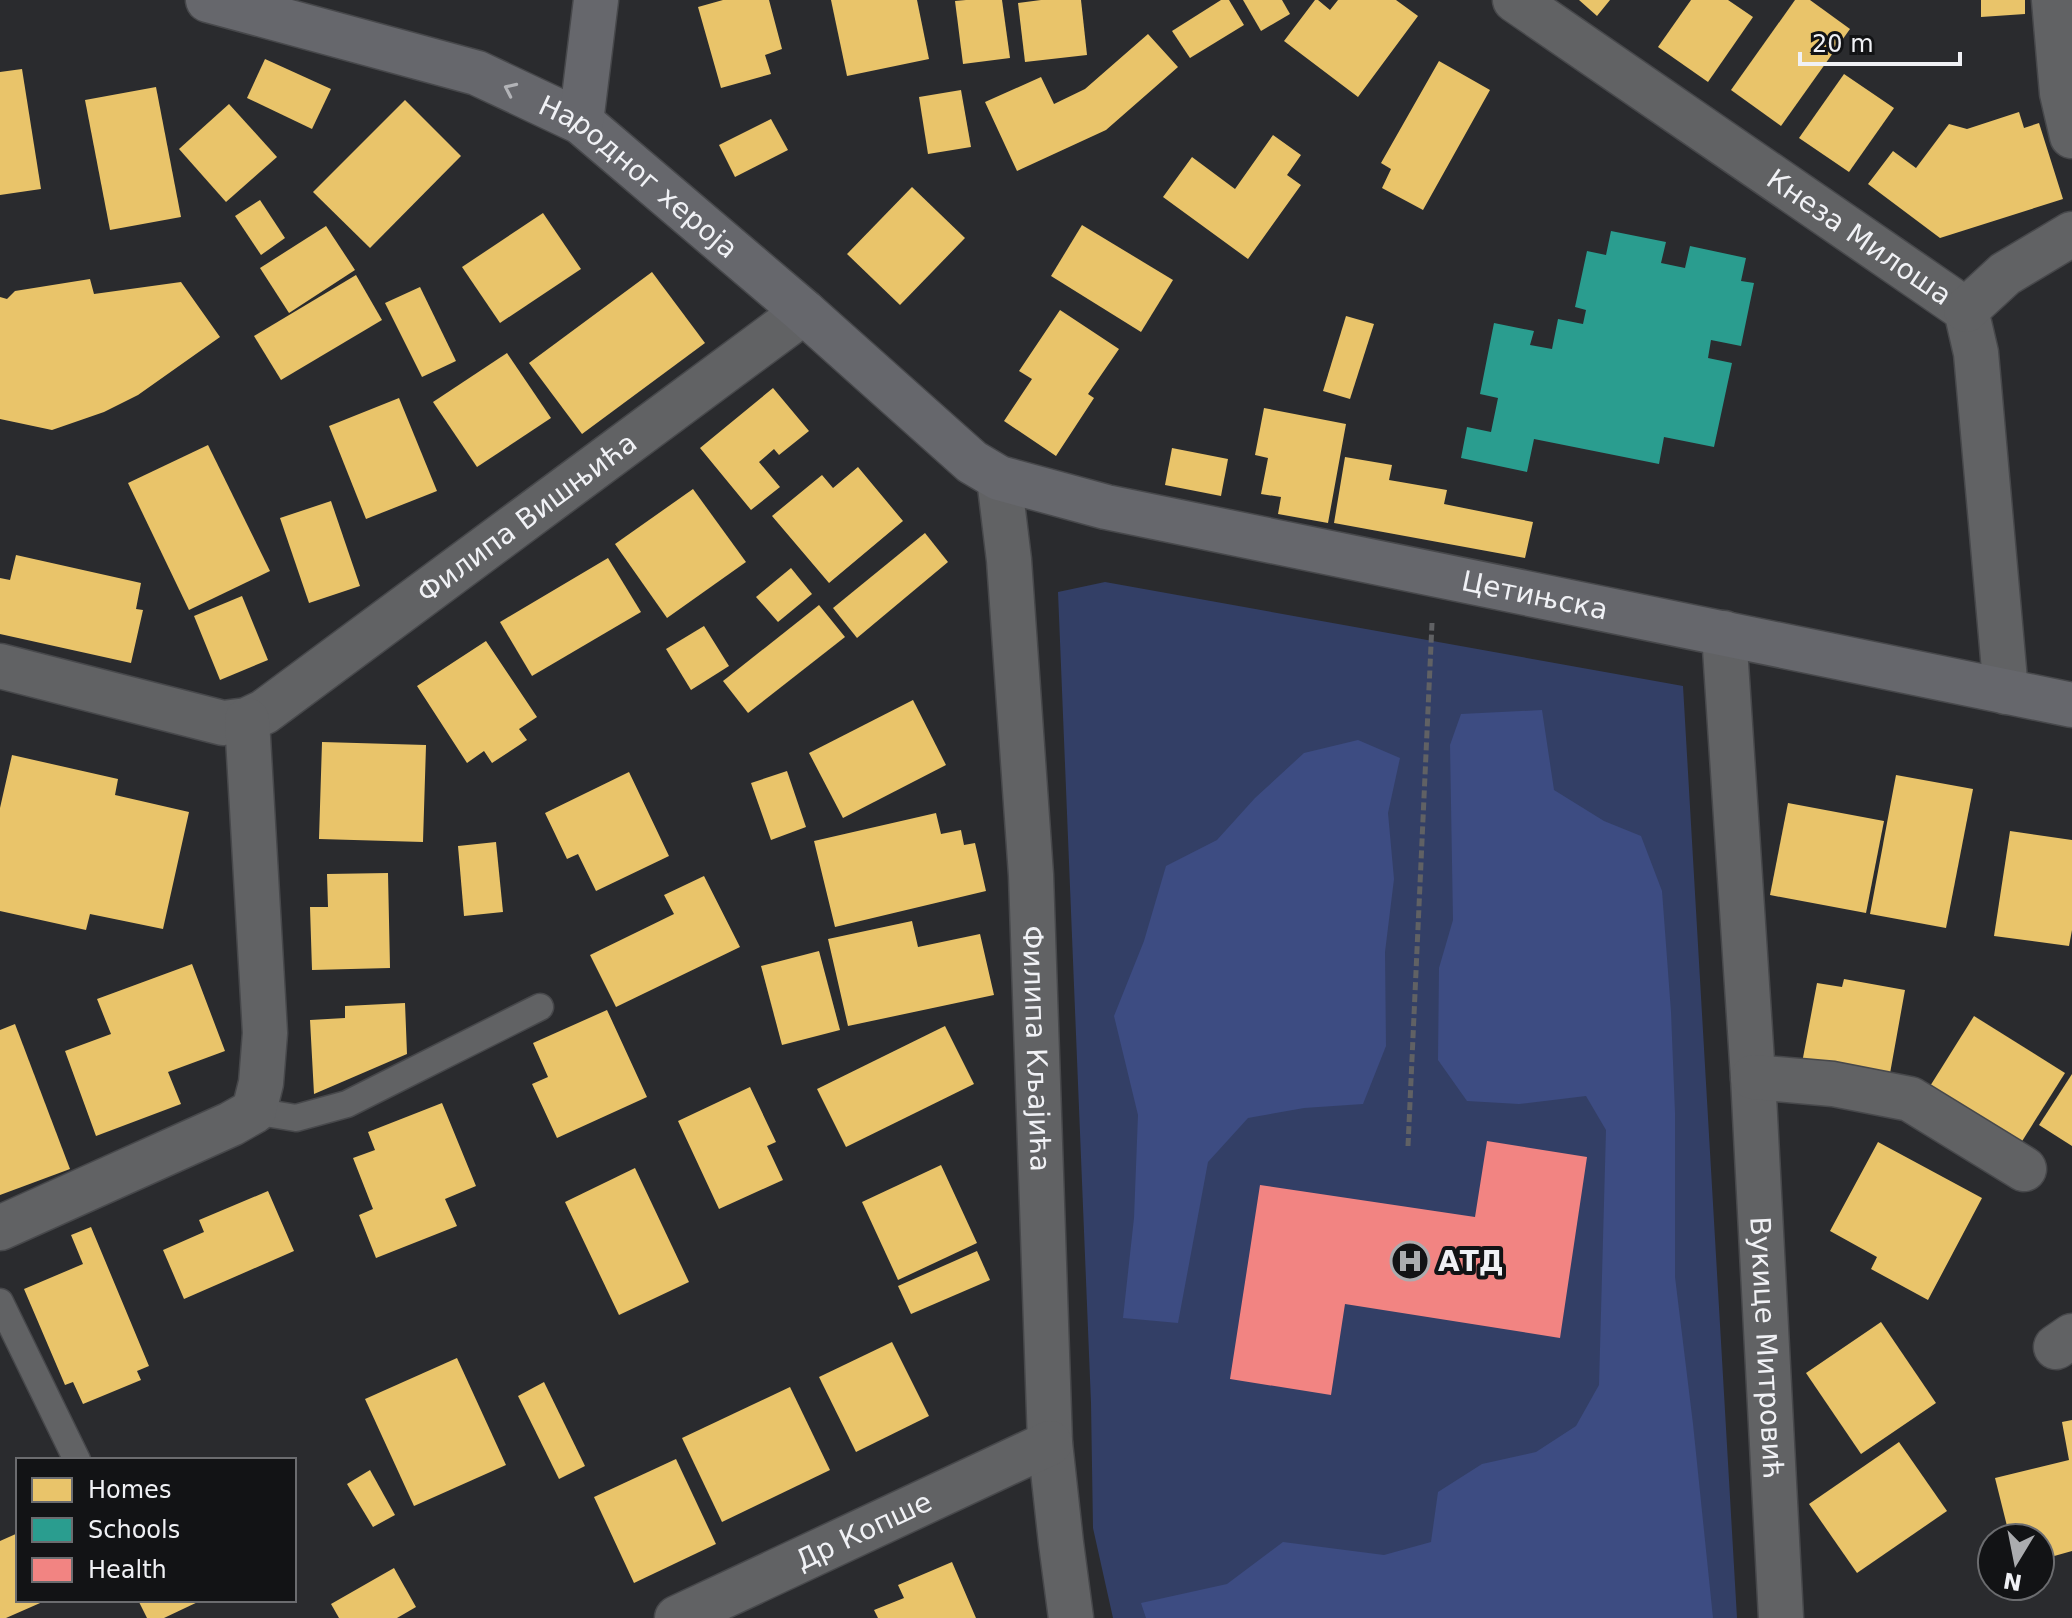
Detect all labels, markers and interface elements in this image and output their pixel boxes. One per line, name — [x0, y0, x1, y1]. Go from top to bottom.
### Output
scale bar — [1800, 16, 1960, 66]
text: 20 m — [1812, 30, 1874, 58]
one-way arrow — [504, 83, 518, 99]
street label: Народног хероја — [534, 88, 745, 265]
street label: Кнеза Милоша — [1761, 162, 1958, 312]
street label: Филипа Вишњића — [410, 425, 643, 609]
street label: Цетињска — [1459, 564, 1611, 626]
street label: Филипа Кљајића — [1016, 925, 1057, 1172]
street label: Вукице Митровић — [1744, 1216, 1790, 1480]
hospital icon: АТД — [1389, 1240, 1431, 1282]
place label: АТД — [1438, 1245, 1504, 1278]
legend — [16, 1458, 296, 1602]
text: Homes — [88, 1476, 171, 1504]
street label: Др Копше — [790, 1484, 937, 1577]
text: Schools — [88, 1516, 180, 1544]
north arrow — [1976, 1522, 2056, 1602]
text: Health — [88, 1556, 167, 1584]
text: N — [2001, 1567, 2024, 1595]

